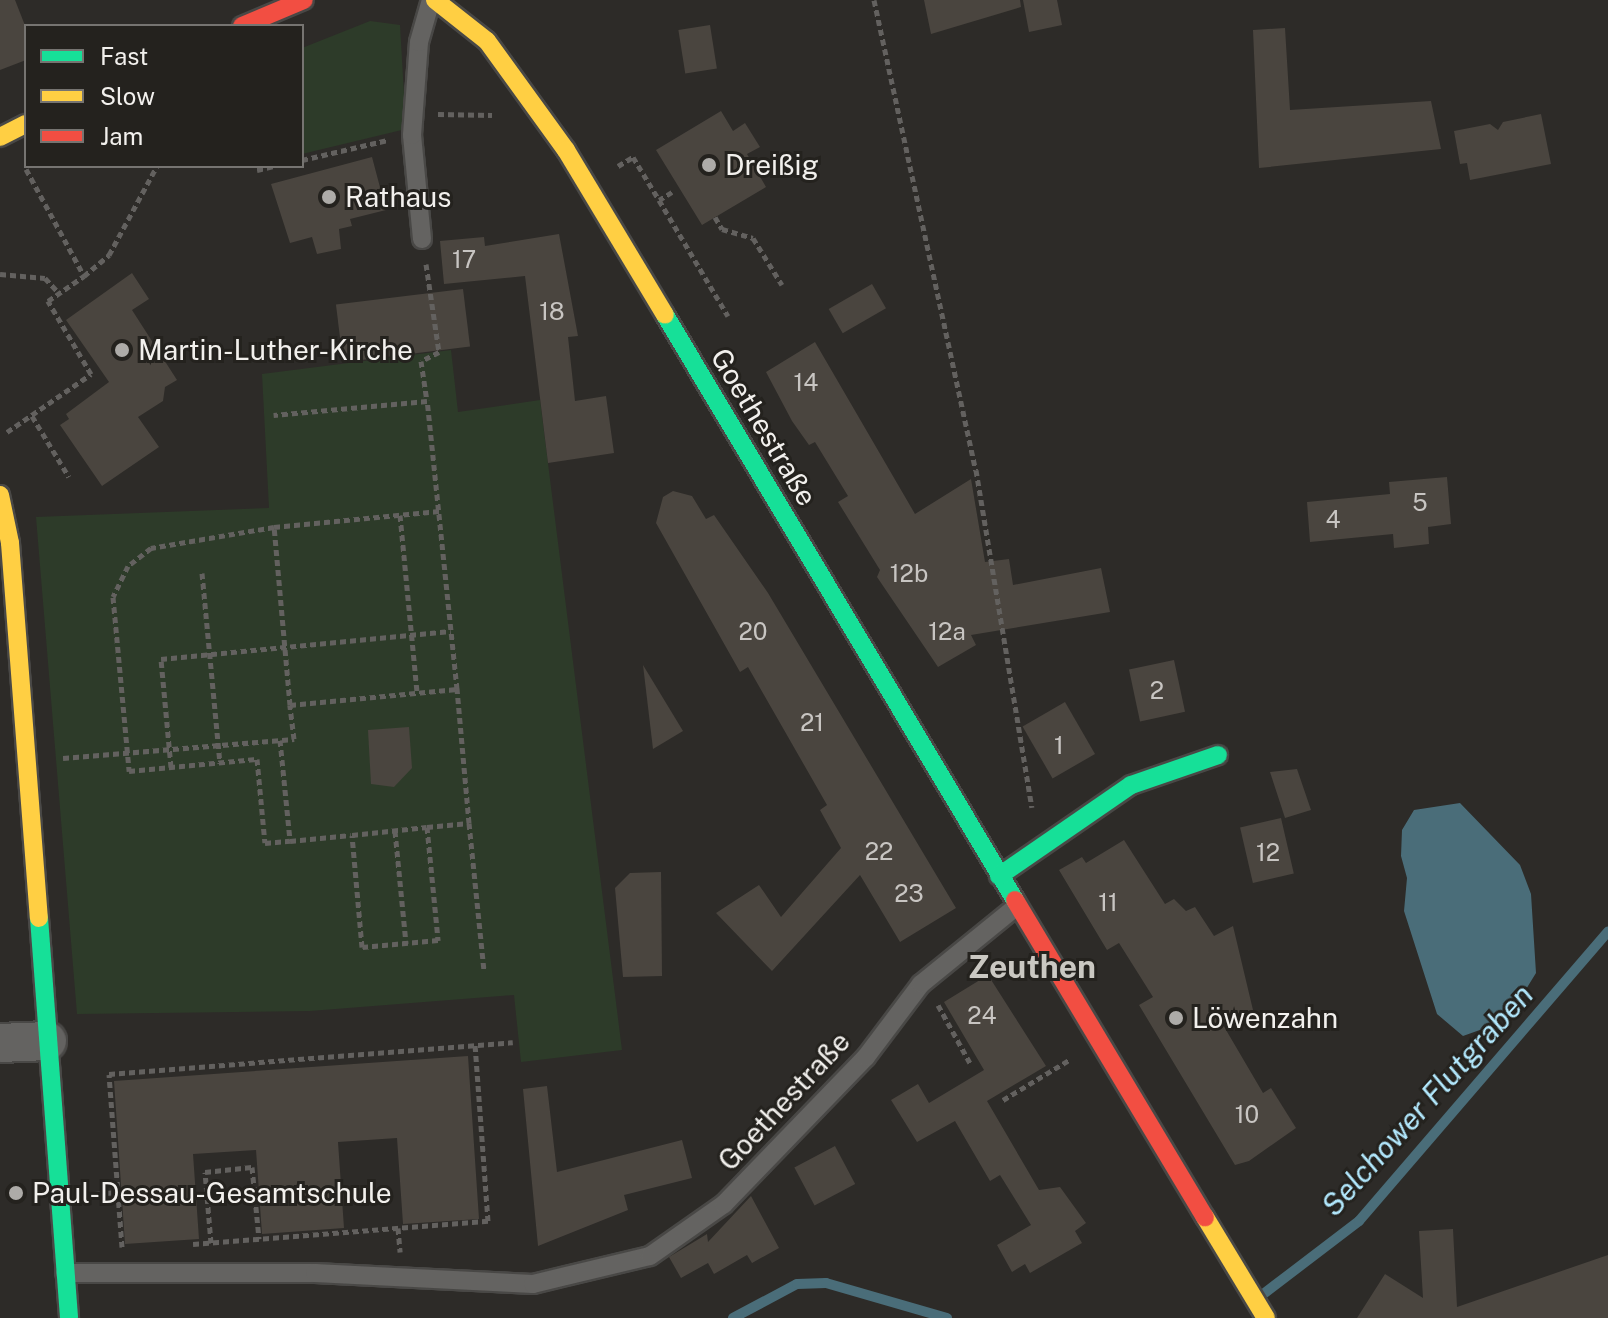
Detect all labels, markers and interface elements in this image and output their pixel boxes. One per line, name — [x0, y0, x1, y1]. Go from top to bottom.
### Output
legend — [24, 24, 304, 168]
text: Fast — [100, 42, 148, 70]
text: Slow — [100, 82, 155, 110]
text: Jam — [100, 122, 143, 150]
place label: Dreißig — [725, 148, 819, 182]
marker: Dreißig — [700, 156, 718, 174]
place label: Rathaus — [345, 180, 451, 214]
marker: Rathaus — [320, 188, 338, 206]
house number: 17 — [452, 246, 476, 274]
house number: 18 — [539, 298, 565, 326]
place label: Martin-Luther-Kirche — [138, 333, 413, 367]
marker: Martin-Luther-Kirche — [113, 341, 131, 359]
street label: Goethestraße — [704, 342, 824, 512]
house number: 14 — [794, 369, 818, 397]
house number: 5 — [1412, 489, 1428, 517]
house number: 4 — [1325, 506, 1341, 534]
house number: 12b — [890, 560, 928, 588]
house number: 20 — [739, 618, 767, 646]
house number: 12a — [928, 618, 966, 646]
house number: 2 — [1150, 677, 1164, 705]
house number: 21 — [800, 709, 824, 737]
house number: 1 — [1054, 732, 1064, 760]
house number: 22 — [865, 838, 893, 866]
house number: 12 — [1256, 839, 1280, 867]
house number: 23 — [894, 880, 924, 908]
house number: 11 — [1098, 889, 1118, 917]
district label: Zeuthen — [968, 948, 1096, 986]
water label: Selchower Flutgraben — [1314, 977, 1540, 1223]
place label: Löwenzahn — [1192, 1001, 1338, 1035]
house number: 24 — [967, 1002, 997, 1030]
marker: Löwenzahn — [1167, 1009, 1185, 1027]
street label: Goethestraße — [711, 1025, 857, 1177]
house number: 10 — [1235, 1101, 1259, 1129]
place label: Paul-Dessau-Gesamtschule — [32, 1176, 392, 1210]
marker: Paul-Dessau-Gesamtschule — [7, 1184, 25, 1202]

